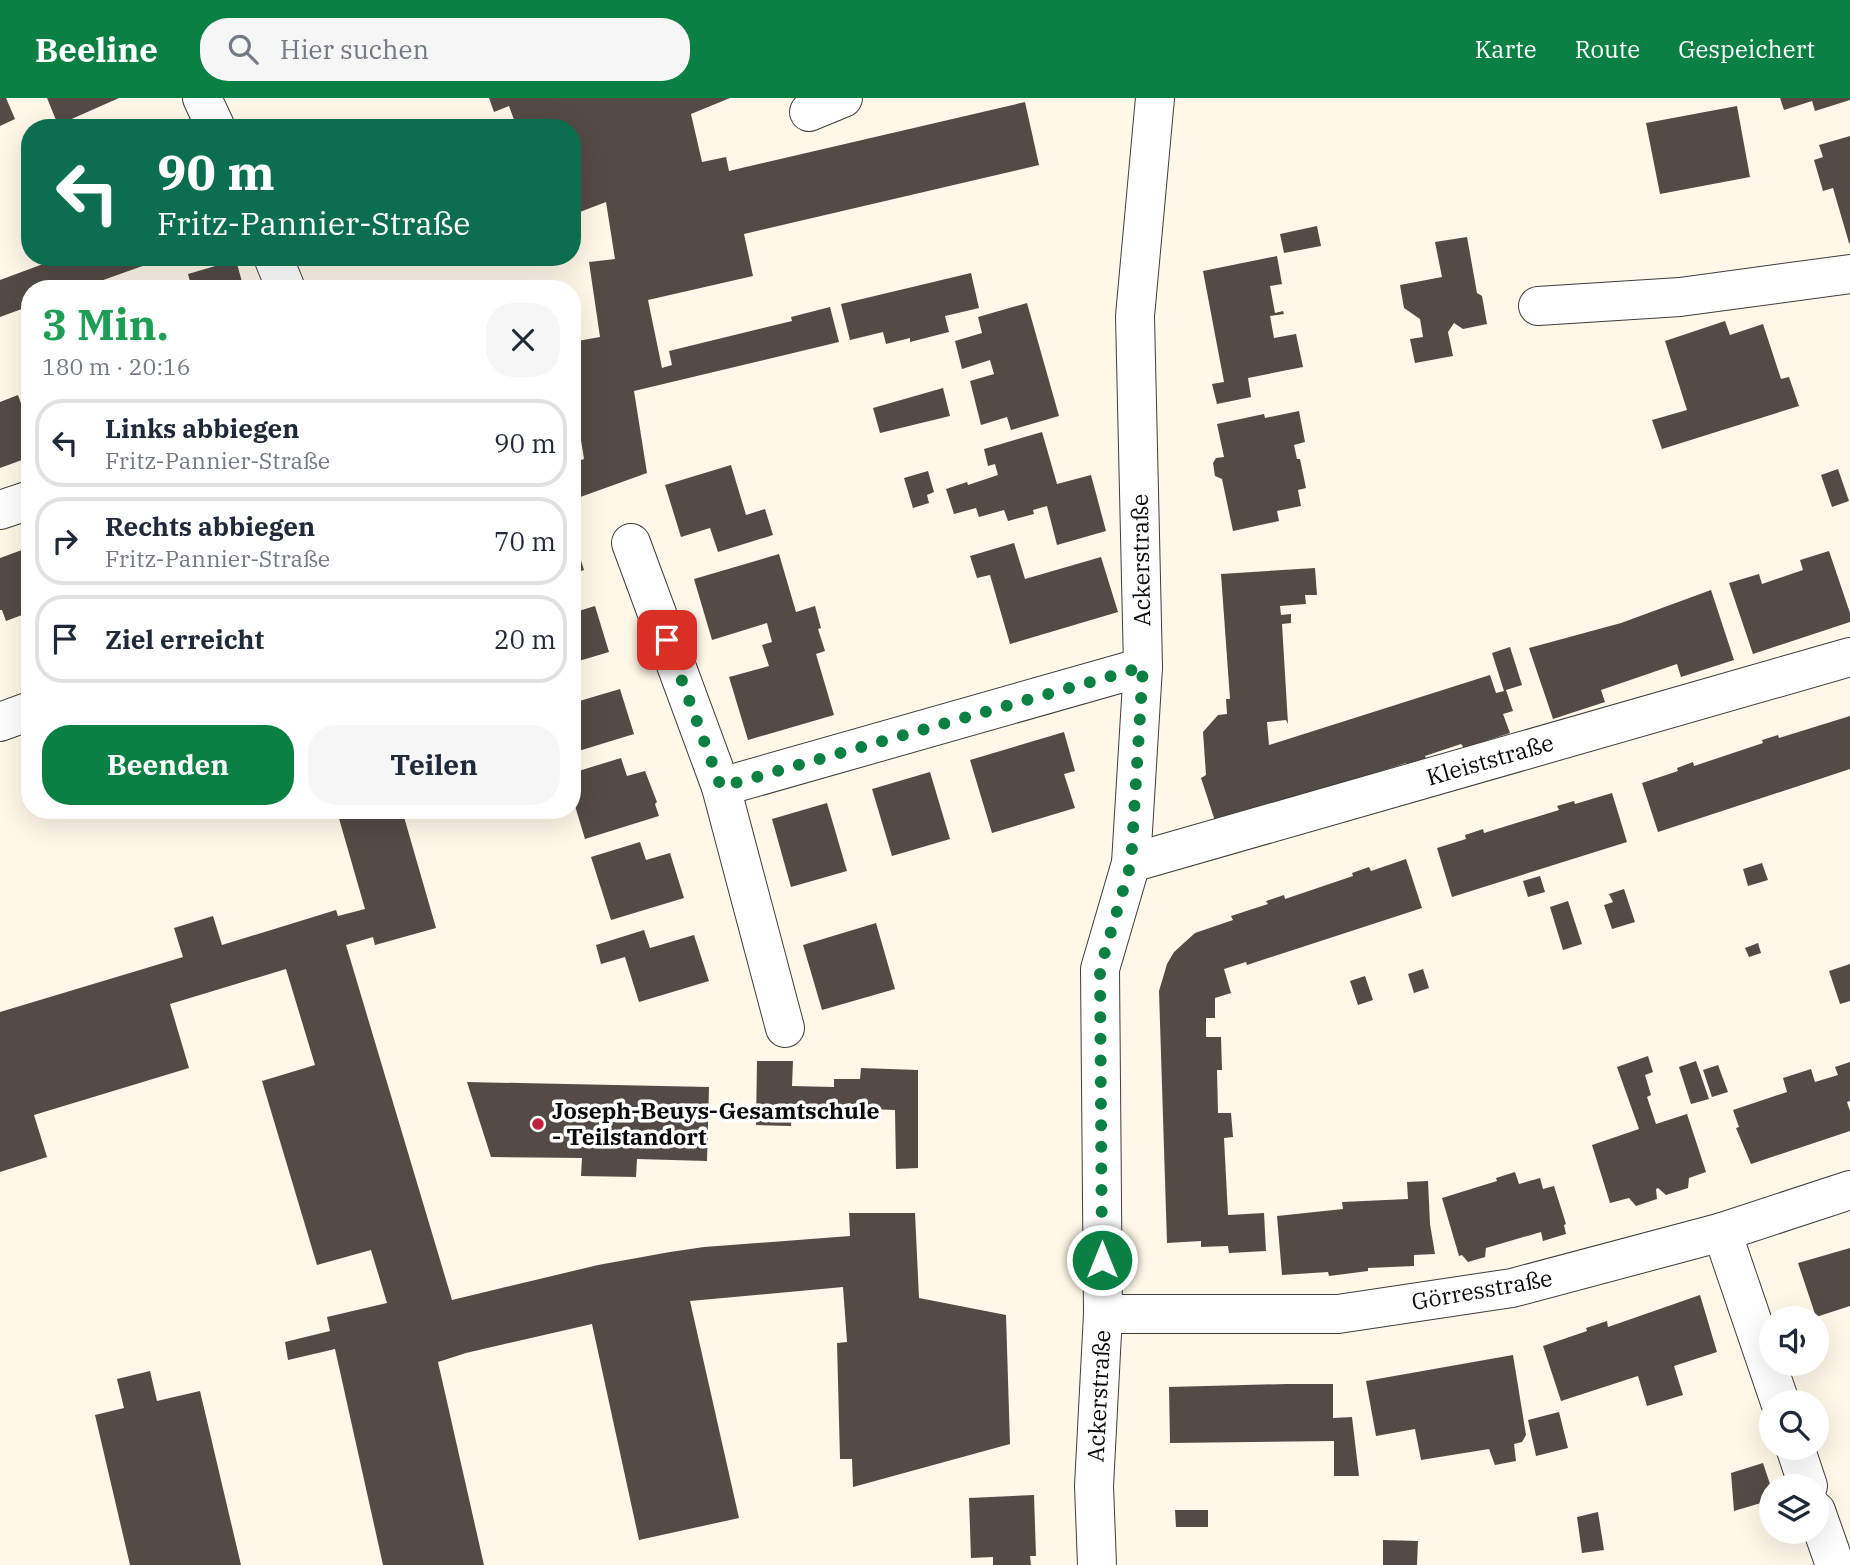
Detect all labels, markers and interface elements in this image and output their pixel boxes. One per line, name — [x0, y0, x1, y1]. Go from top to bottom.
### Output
search box — [200, 18, 690, 81]
text: Beeline — [35, 28, 158, 71]
icon: search — [224, 30, 262, 68]
text: Hier suchen — [280, 32, 429, 66]
text: Karte — [1475, 33, 1537, 65]
text: Route — [1575, 33, 1640, 65]
text: Gespeichert — [1678, 33, 1815, 65]
text: 90 m — [157, 140, 275, 203]
icon: left — [42, 147, 133, 238]
text: Fritz-Pannier-Straße — [157, 202, 470, 244]
text: 3 Min. — [42, 297, 169, 352]
button: close — [486, 303, 560, 377]
text: 180 m · 20:16 — [42, 351, 191, 381]
text: Links abbiegen — [105, 411, 300, 445]
icon: left — [46, 424, 84, 462]
text: 90 m — [494, 426, 556, 460]
text: Fritz-Pannier-Straße — [105, 445, 330, 475]
street label: Ackerstraße — [1124, 494, 1156, 626]
text: Rechts abbiegen — [105, 509, 315, 543]
icon: right — [46, 522, 84, 560]
text: 70 m — [494, 524, 556, 558]
text: Fritz-Pannier-Straße — [105, 543, 330, 573]
pin — [637, 610, 697, 670]
icon: arrive — [46, 620, 84, 658]
icon: arrive — [648, 621, 686, 659]
text: Ziel erreicht — [105, 622, 264, 656]
text: 20 m — [494, 622, 556, 656]
button: Beenden — [42, 725, 294, 805]
button: Teilen — [308, 725, 560, 805]
street label: Kleiststraße — [1423, 727, 1557, 792]
place label: Joseph-Beuys-Gesamtschule - Teilstandort — [552, 1095, 879, 1151]
marker: Joseph-Beuys-Gesamtschule - Teilstandort — [530, 1116, 546, 1132]
position arrow — [1065, 1223, 1139, 1297]
street label: Görresstraße — [1409, 1262, 1555, 1316]
map controls — [1759, 1306, 1829, 1544]
button: sound — [1759, 1306, 1829, 1376]
street label: Ackerstraße — [1080, 1329, 1116, 1463]
button: search — [1759, 1390, 1829, 1460]
button: layers — [1759, 1474, 1829, 1544]

